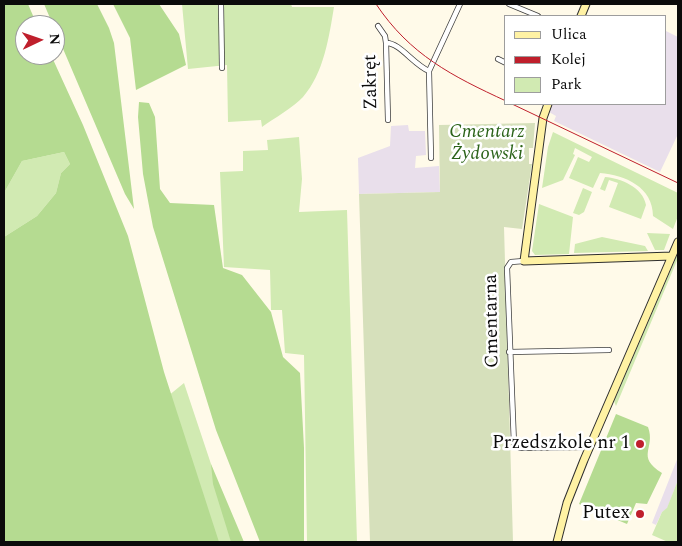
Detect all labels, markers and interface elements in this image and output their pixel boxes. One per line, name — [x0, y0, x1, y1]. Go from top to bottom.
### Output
north arrow — [15, 15, 65, 65]
legend — [504, 15, 667, 105]
text: Ulica — [551, 23, 587, 46]
text: N — [44, 33, 65, 46]
text: Kolej — [551, 48, 586, 71]
street label: Zakręt — [360, 54, 384, 110]
text: Park — [551, 73, 582, 96]
park label: Cmentarz Żydowski — [449, 122, 525, 166]
street label: Cmentarna — [481, 274, 505, 368]
place label: Przedszkole nr 1 — [492, 433, 630, 455]
marker: Przedszkole nr 1 — [634, 438, 646, 450]
place label: Putex — [582, 503, 630, 525]
marker: Putex — [634, 508, 646, 520]

